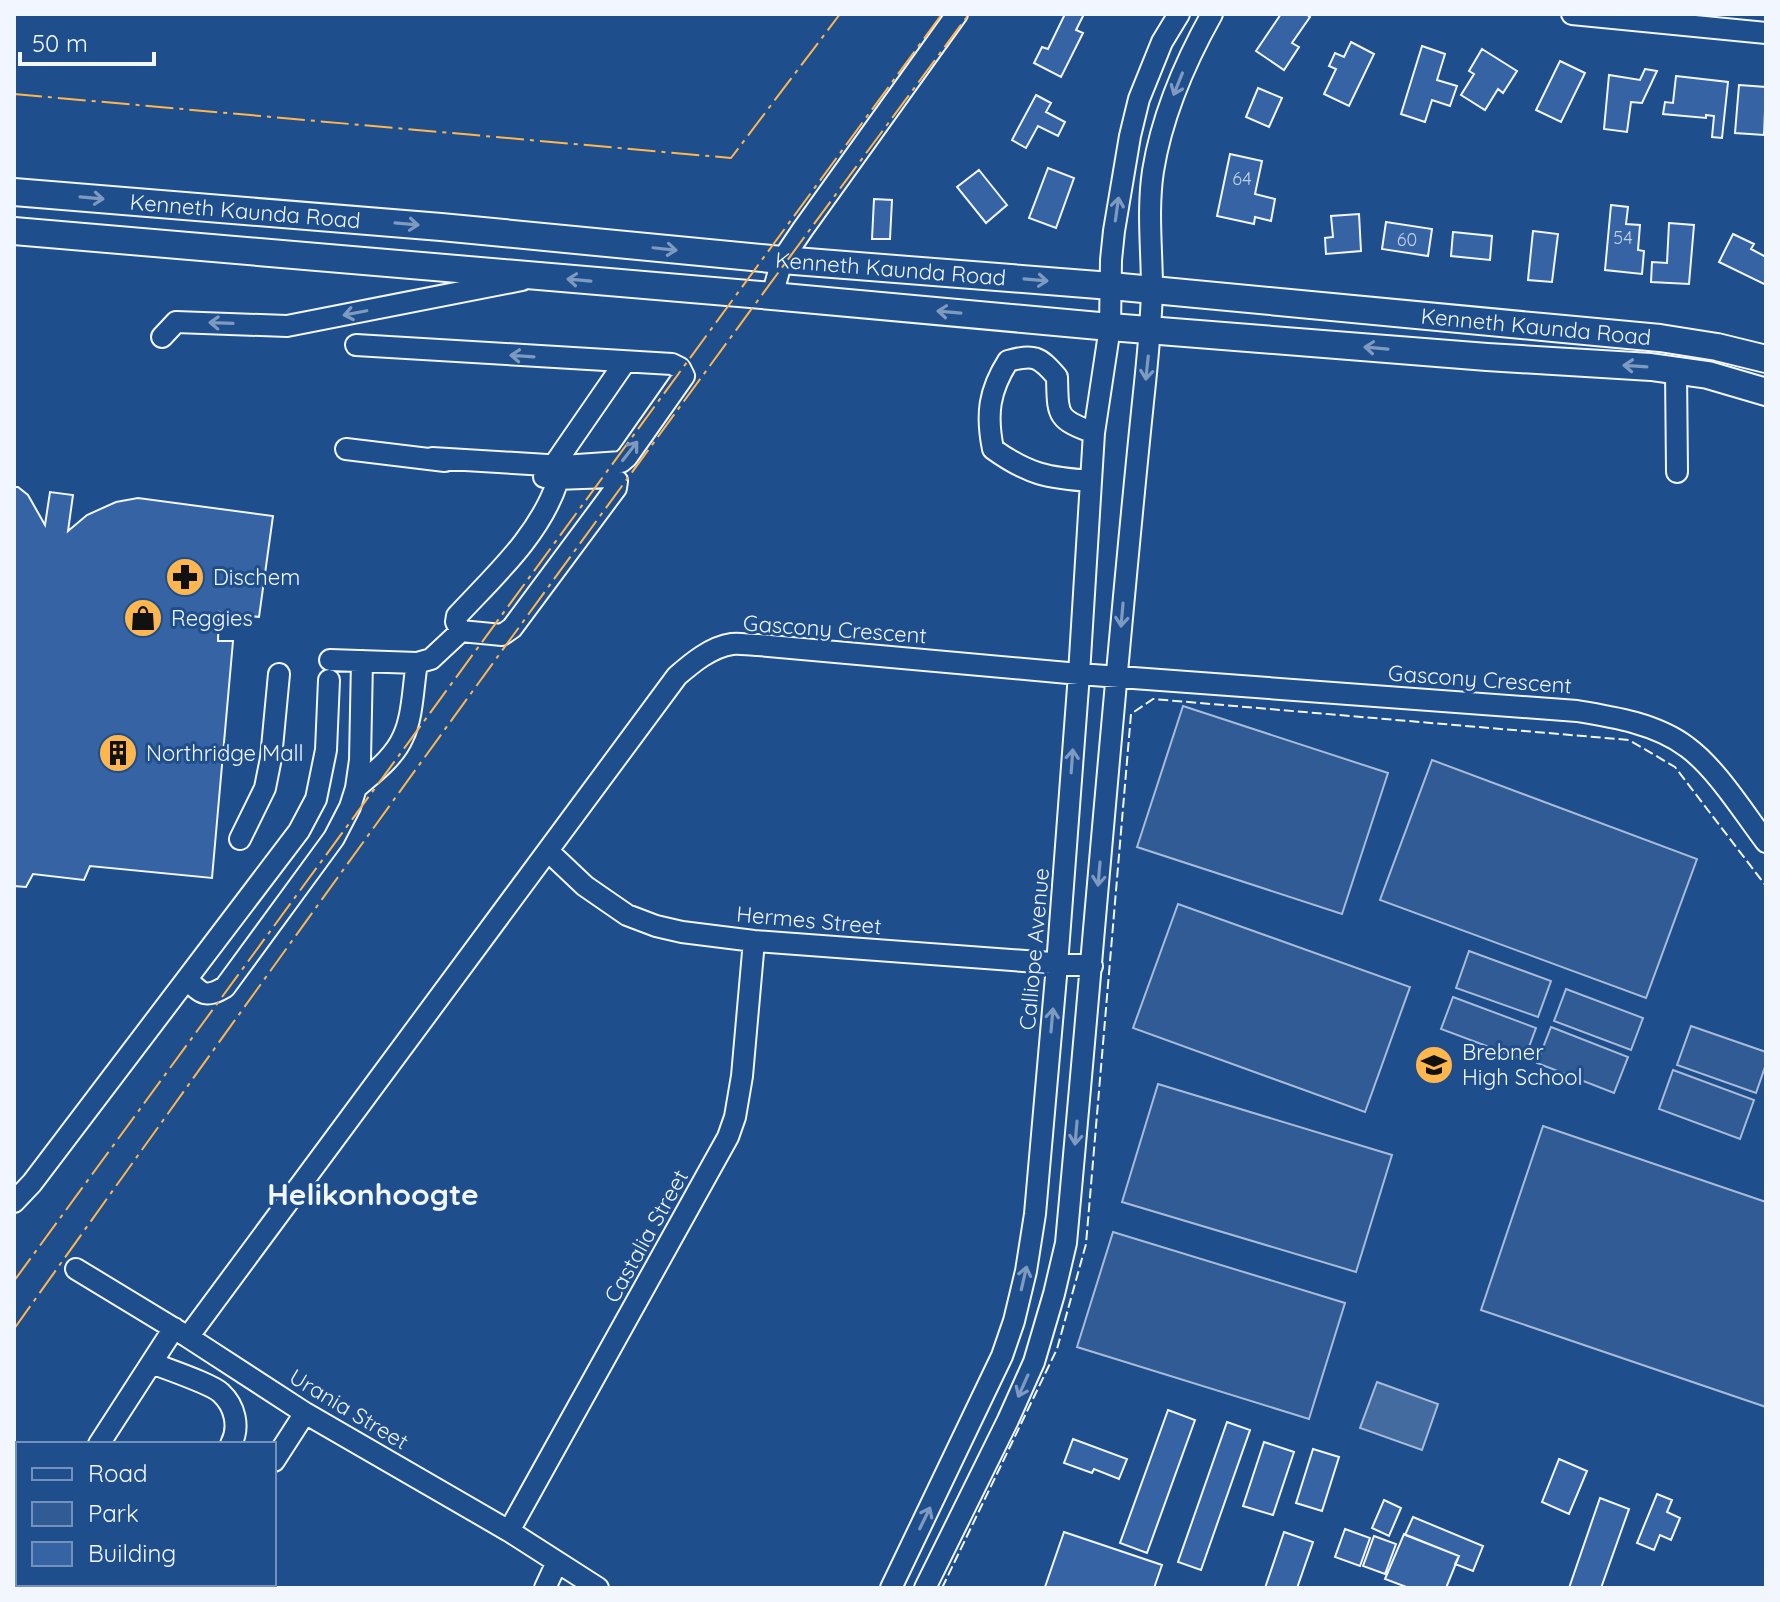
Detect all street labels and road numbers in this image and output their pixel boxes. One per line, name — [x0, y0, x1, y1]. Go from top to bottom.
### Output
street label: Kenneth Kaunda Road — [129, 188, 362, 234]
street label: Kenneth Kaunda Road — [774, 246, 1007, 292]
street label: Kenneth Kaunda Road — [1420, 302, 1652, 351]
street label: Gascony Crescent — [742, 609, 928, 649]
street label: Gascony Crescent — [1387, 659, 1573, 699]
street label: Calliope Avenue — [1013, 867, 1055, 1031]
street label: Hermes Street — [735, 900, 883, 940]
street label: Castalia Street — [598, 1164, 694, 1308]
street label: Urania Street — [284, 1362, 414, 1456]

